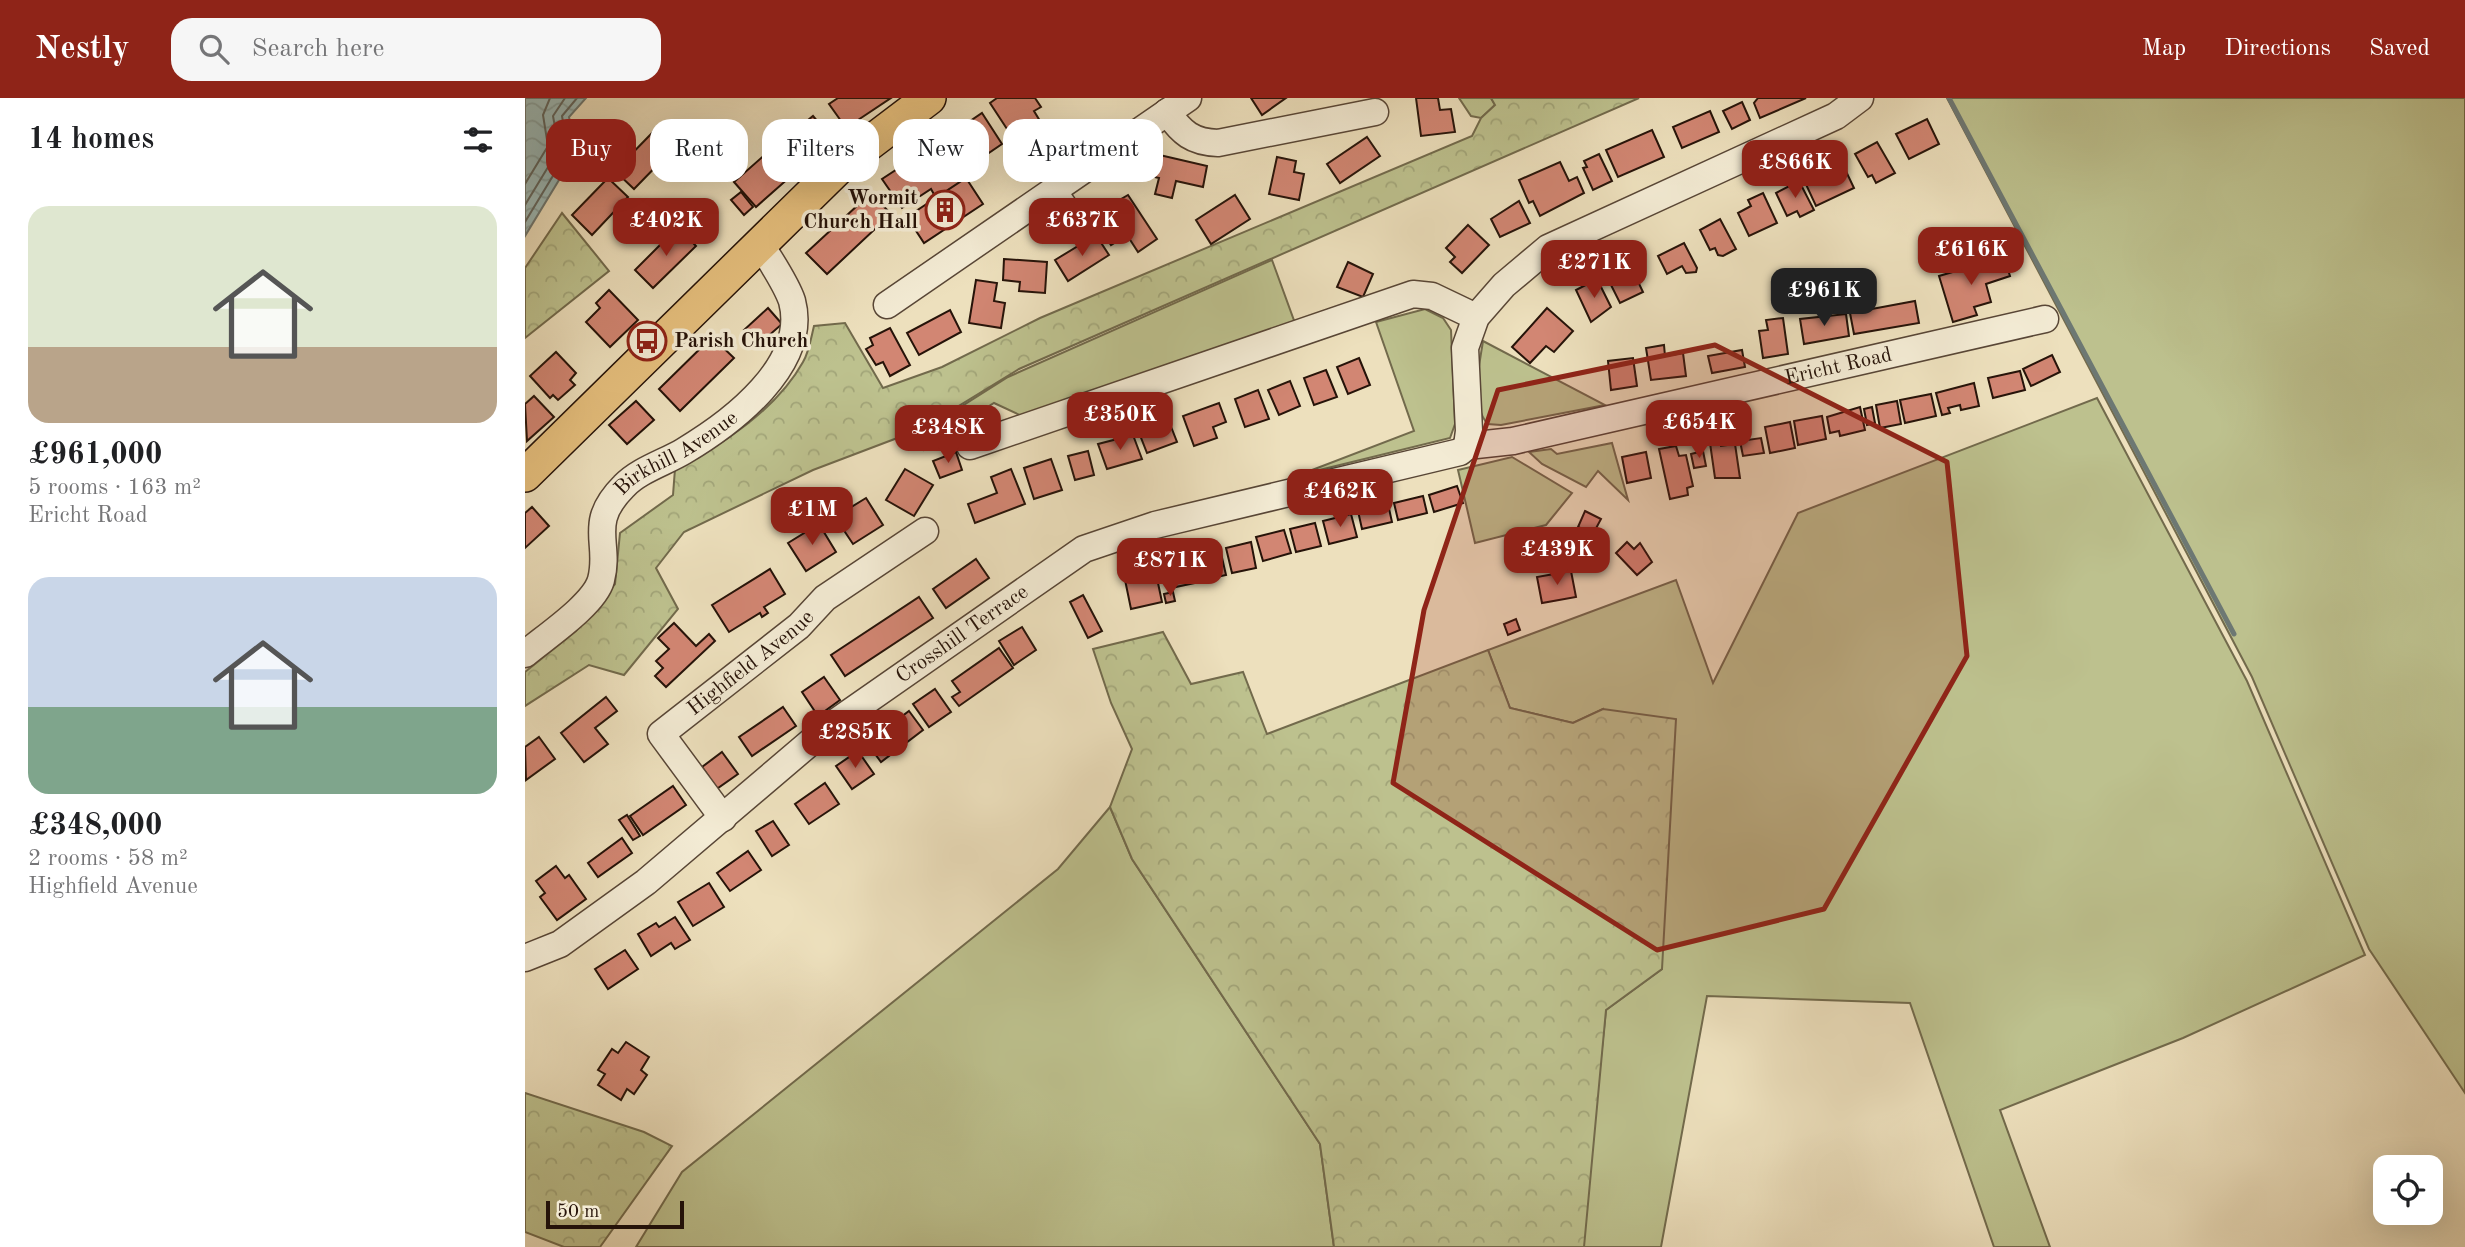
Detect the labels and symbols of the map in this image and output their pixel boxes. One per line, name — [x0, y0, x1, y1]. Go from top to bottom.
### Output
pin: £866K — [1746, 140, 1844, 200]
place label: Wormit Church Hall — [803, 188, 918, 233]
building icon: Wormit Church Hall — [924, 189, 966, 231]
pin: £402K — [617, 198, 715, 258]
pin: £637K — [1033, 198, 1131, 258]
pin: £616K — [1922, 228, 2020, 287]
pin: £271K — [1545, 240, 1643, 300]
pin: £961K — [1775, 268, 1873, 328]
bus stop icon: Parish Church — [626, 320, 668, 362]
place label: Parish Church — [674, 331, 809, 352]
street label: Ericht Road — [1783, 344, 1894, 389]
pin: £350K — [1071, 392, 1169, 452]
pin: £654K — [1650, 400, 1748, 460]
pin: £348K — [899, 406, 997, 465]
street label: Birkhill Avenue — [611, 407, 742, 499]
pin: £462K — [1291, 470, 1389, 529]
pin: £1M — [778, 488, 846, 547]
pin: £439K — [1508, 528, 1606, 587]
pin: £871K — [1121, 538, 1219, 598]
street label: Crosshill Terrace — [892, 581, 1032, 687]
street label: Highfield Avenue — [684, 606, 818, 719]
pin: £285K — [806, 710, 904, 770]
scale bar — [546, 1198, 684, 1230]

